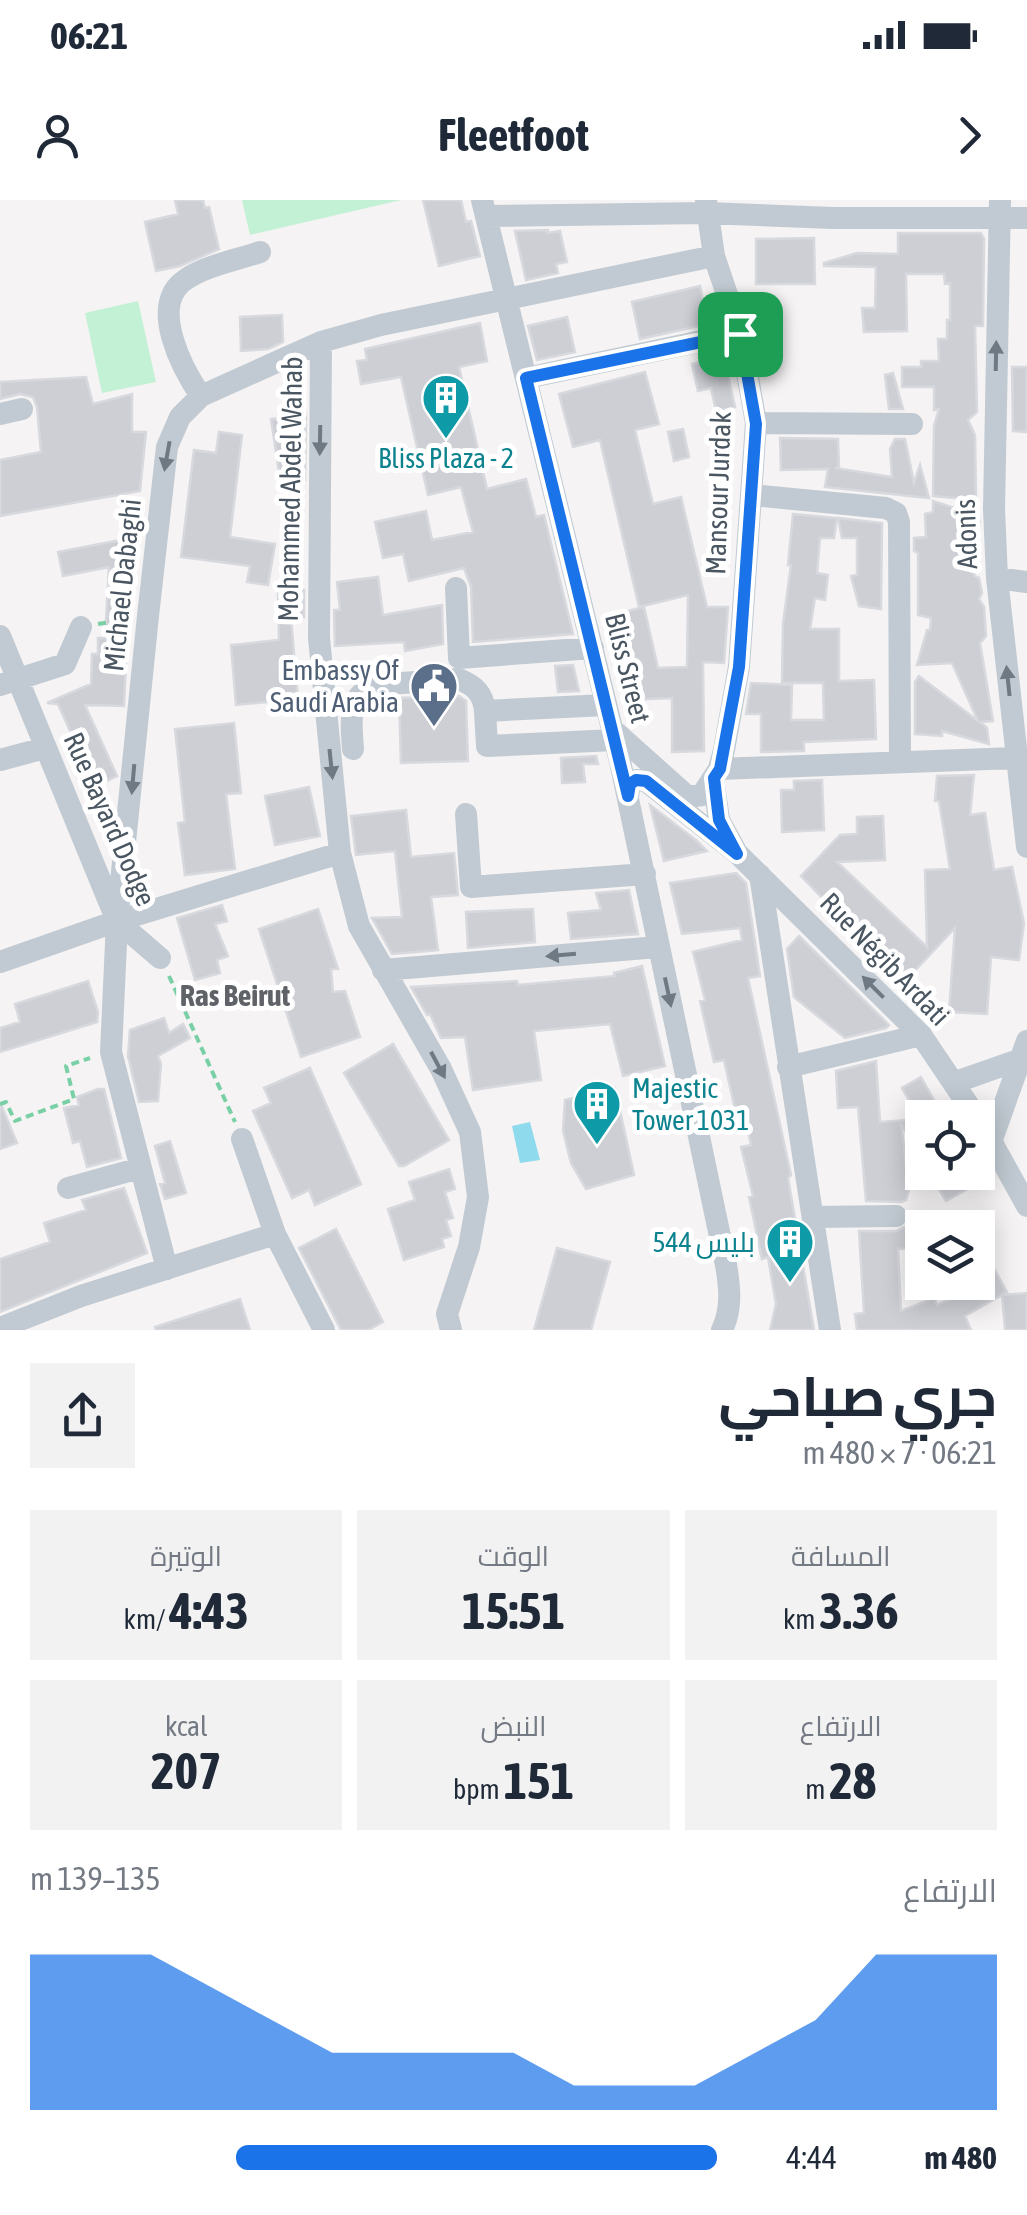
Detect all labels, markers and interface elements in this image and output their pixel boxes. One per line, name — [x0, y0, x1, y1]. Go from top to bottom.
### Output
text: 06:21 — [50, 14, 128, 57]
icon: person — [30, 108, 85, 163]
icon: forward — [942, 108, 997, 163]
text: Fleetfoot — [438, 109, 589, 161]
pin — [698, 292, 783, 377]
icon: arrive — [713, 307, 768, 362]
one-way arrow — [988, 340, 1004, 372]
street label: Mohammed Abdel Wahab — [272, 356, 308, 622]
building icon: Bliss Plaza - 2 — [420, 372, 472, 440]
street label: Mansour Jurdak — [699, 411, 737, 575]
one-way arrow — [312, 424, 328, 456]
one-way arrow — [159, 440, 174, 472]
place label: Bliss Plaza - 2 — [378, 442, 514, 474]
street label: Michael Dabaghi — [97, 497, 147, 673]
street label: Adonis — [949, 498, 983, 570]
street label: Bliss Street — [599, 610, 657, 726]
place label: Embassy Of Saudi Arabia — [270, 654, 399, 718]
public building icon: Embassy Of Saudi Arabia — [408, 660, 460, 728]
one-way arrow — [999, 664, 1015, 696]
street label: Rue Bayard Dodge — [57, 727, 163, 911]
one-way arrow — [323, 749, 339, 781]
one-way arrow — [125, 763, 141, 795]
street label: Rue Négib Ardati — [814, 886, 956, 1032]
one-way arrow — [545, 948, 577, 964]
one-way arrow — [862, 976, 886, 999]
one-way arrow — [661, 977, 676, 1008]
district label: Ras Beirut — [180, 978, 291, 1012]
one-way arrow — [429, 1051, 446, 1080]
place label: Majestic Tower 1031 — [632, 1072, 749, 1136]
building icon: Majestic Tower 1031 — [571, 1078, 623, 1146]
map controls — [905, 1100, 995, 1300]
button: locate — [905, 1100, 995, 1190]
button: layers — [905, 1210, 995, 1300]
building icon: بليس 544 — [764, 1216, 816, 1284]
place label: بليس 544 — [652, 1226, 755, 1259]
button: share — [30, 1363, 135, 1468]
text: جري صباحي — [718, 1365, 997, 1428]
text: 06:21 · 7 × 480 m — [802, 1434, 997, 1471]
text: الوتيرة — [150, 1540, 222, 1572]
text: الوقت — [478, 1540, 549, 1572]
text: المسافة — [791, 1540, 891, 1572]
text: 4:43 — [169, 1582, 249, 1640]
text: 15:51 — [462, 1582, 565, 1640]
text: 3.36 — [819, 1582, 899, 1640]
text: /km — [124, 1603, 169, 1635]
text: km — [783, 1603, 819, 1635]
text: kcal — [165, 1710, 207, 1742]
text: النبض — [481, 1710, 546, 1742]
text: الارتفاع — [800, 1710, 882, 1742]
text: 207 — [151, 1742, 221, 1800]
text: 151 — [504, 1752, 574, 1810]
text: 28 — [829, 1752, 876, 1810]
text: bpm — [453, 1773, 504, 1805]
text: m — [805, 1773, 829, 1805]
text: 135–139 m — [30, 1860, 161, 1897]
text: الارتفاع — [903, 1872, 997, 1909]
text: 4:44 — [786, 2139, 837, 2176]
text: 480 m — [924, 2139, 997, 2176]

